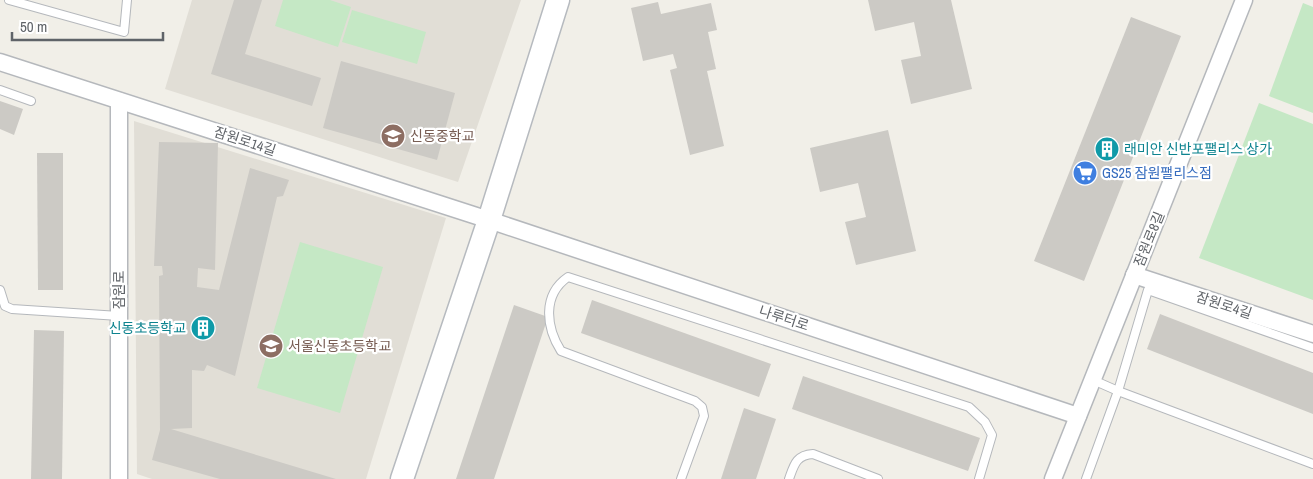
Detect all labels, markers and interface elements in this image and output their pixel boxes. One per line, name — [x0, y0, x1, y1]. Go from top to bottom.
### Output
scale bar — [12, 10, 164, 42]
text: 50 m — [20, 16, 47, 37]
street label: 잠원로14길 — [212, 123, 278, 159]
school or university icon: 신동중학교 — [380, 123, 406, 149]
place label: 신동중학교 — [410, 127, 475, 145]
building icon: 래미안 신반포팰리스 상가 — [1094, 136, 1120, 162]
place label: 래미안 신반포팰리스 상가 — [1124, 140, 1272, 158]
supermarket icon: GS25 잠원팰리스점 — [1072, 160, 1098, 186]
place label: GS25 잠원팰리스점 — [1102, 164, 1212, 182]
street label: 잠원로8길 — [1130, 209, 1168, 269]
street label: 잠원로 — [110, 271, 128, 309]
street label: 잠원로4길 — [1194, 287, 1254, 323]
street label: 나루터로 — [757, 301, 811, 335]
building icon: 신동초등학교 — [190, 315, 216, 341]
place label: 신동초등학교 — [109, 319, 186, 337]
school or university icon: 서울신동초등학교 — [258, 333, 284, 359]
place label: 서울신동초등학교 — [288, 337, 391, 355]

